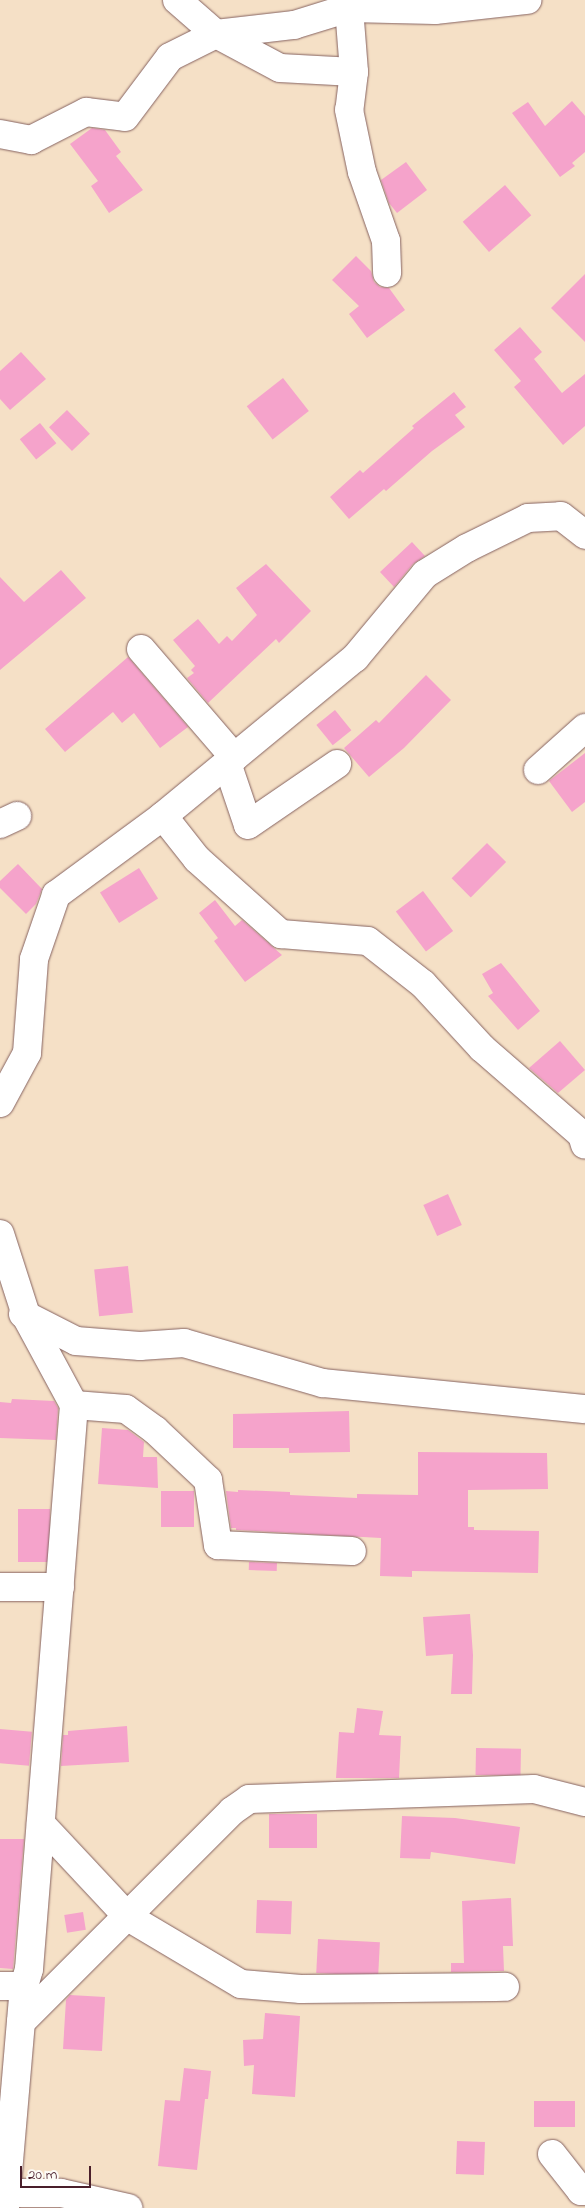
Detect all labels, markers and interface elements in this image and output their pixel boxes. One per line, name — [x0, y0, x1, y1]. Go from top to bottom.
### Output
scale bar — [22, 2156, 94, 2188]
text: 20 m — [28, 2164, 57, 2186]

